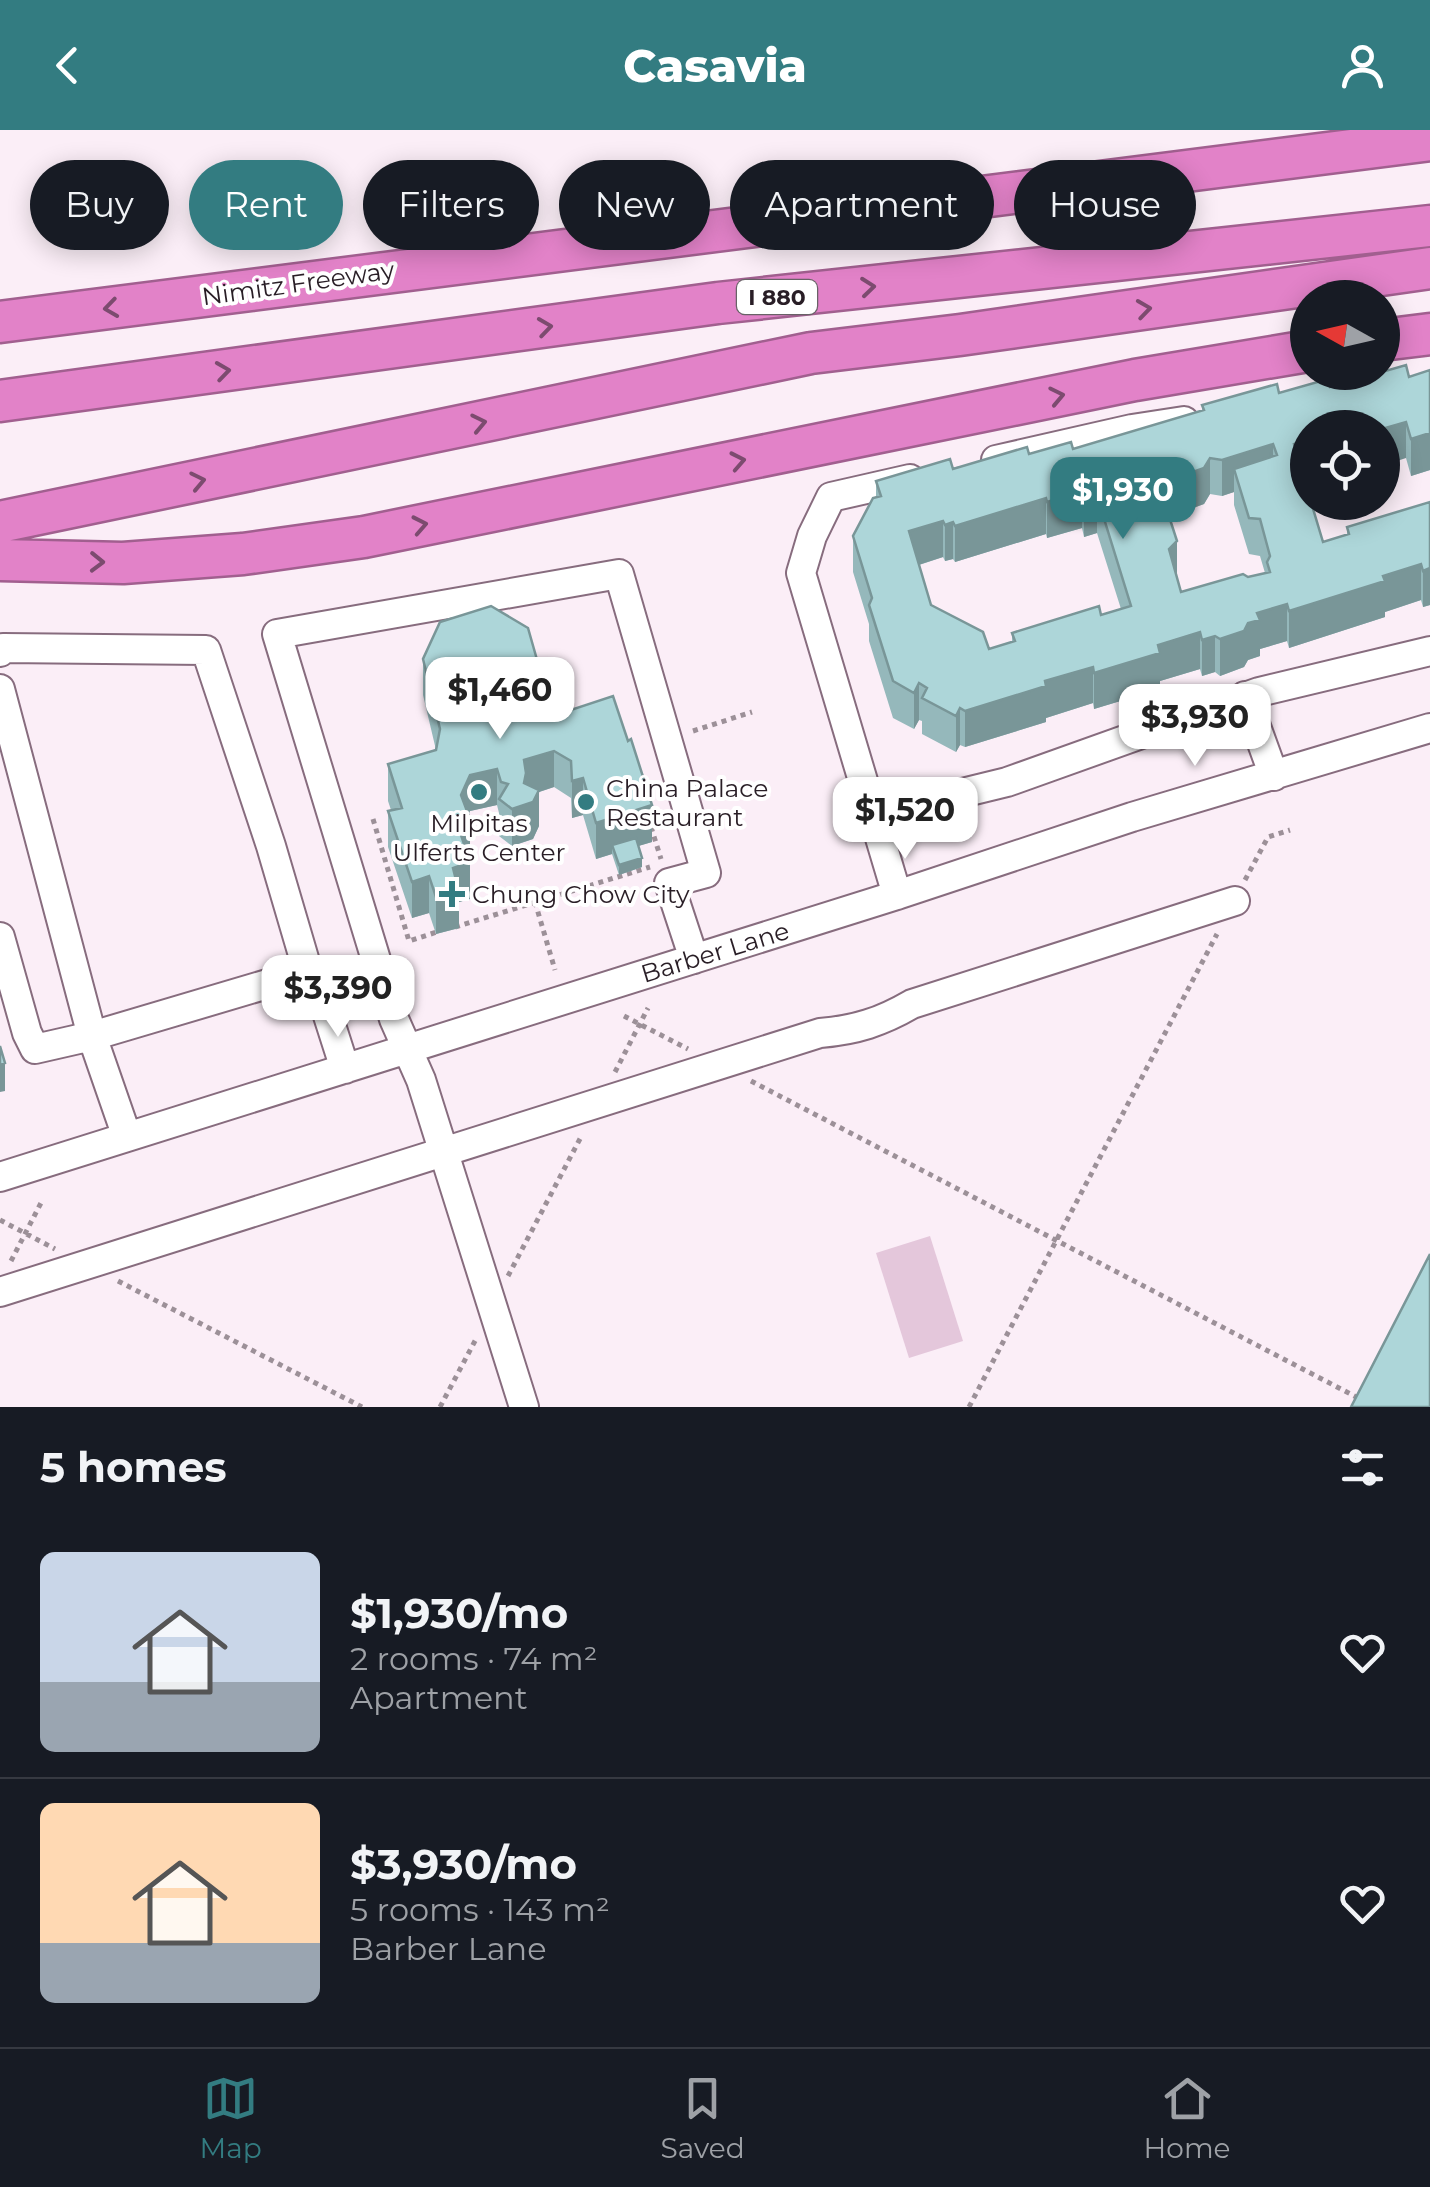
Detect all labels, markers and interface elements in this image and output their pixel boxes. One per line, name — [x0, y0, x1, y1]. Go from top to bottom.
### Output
icon: back — [40, 38, 95, 93]
text: Casavia — [623, 38, 807, 93]
icon: person — [1335, 38, 1390, 93]
chip: Buy — [30, 160, 169, 250]
chip: Rent — [189, 160, 343, 250]
chip: Filters — [363, 160, 539, 250]
chip: New — [559, 160, 710, 250]
chip: Apartment — [730, 160, 994, 250]
chip: House — [1014, 160, 1196, 250]
street label: Nimitz Freeway — [200, 255, 397, 311]
one-way arrow — [860, 277, 876, 298]
road number: I 880 — [737, 280, 817, 314]
north arrow — [1290, 280, 1400, 390]
map controls — [1290, 280, 1400, 520]
one-way arrow — [102, 296, 119, 317]
one-way arrow — [1135, 300, 1152, 321]
one-way arrow — [538, 317, 554, 338]
one-way arrow — [215, 362, 232, 383]
one-way arrow — [1048, 386, 1065, 407]
button: locate — [1290, 410, 1400, 520]
one-way arrow — [470, 413, 487, 434]
one-way arrow — [729, 451, 746, 472]
pin: $1,930 — [1042, 457, 1204, 542]
text: $1,930 — [1072, 470, 1174, 509]
one-way arrow — [189, 471, 206, 492]
one-way arrow — [411, 516, 428, 537]
one-way arrow — [90, 551, 106, 573]
pin: $1,460 — [419, 657, 581, 742]
text: $1,460 — [447, 670, 553, 709]
pin: $3,930 — [1114, 684, 1276, 769]
text: $3,930 — [1141, 697, 1249, 736]
place label: China Palace Restaurant — [606, 773, 768, 832]
pin: $1,520 — [824, 777, 986, 862]
marker: Milpitas Ulferts Center — [468, 781, 490, 803]
text: $1,520 — [855, 790, 955, 829]
marker: China Palace Restaurant — [575, 791, 597, 813]
place label: Milpitas Ulferts Center — [392, 808, 566, 867]
place label: Chung Chow City — [472, 879, 690, 909]
marker: Chung Chow City — [441, 883, 463, 905]
street label: Barber Lane — [637, 915, 793, 989]
pin: $3,390 — [257, 955, 419, 1040]
text: $3,390 — [283, 968, 393, 1007]
icon: filters — [1335, 1440, 1390, 1495]
text: 5 homes — [40, 1441, 227, 1493]
text: $1,930/mo — [350, 1587, 568, 1639]
icon: home — [120, 1592, 240, 1712]
icon: heart — [1335, 1625, 1390, 1680]
text: 2 rooms · 74 m² — [350, 1639, 598, 1678]
text: Apartment — [350, 1678, 528, 1717]
text: $3,930/mo — [350, 1838, 577, 1890]
icon: home — [120, 1843, 240, 1963]
icon: heart — [1335, 1876, 1390, 1931]
text: 5 rooms · 143 m² — [350, 1890, 610, 1929]
text: Barber Lane — [350, 1929, 547, 1968]
tab: Map — [199, 2071, 262, 2165]
tab: Saved — [661, 2071, 745, 2165]
tab: Home — [1144, 2071, 1231, 2165]

